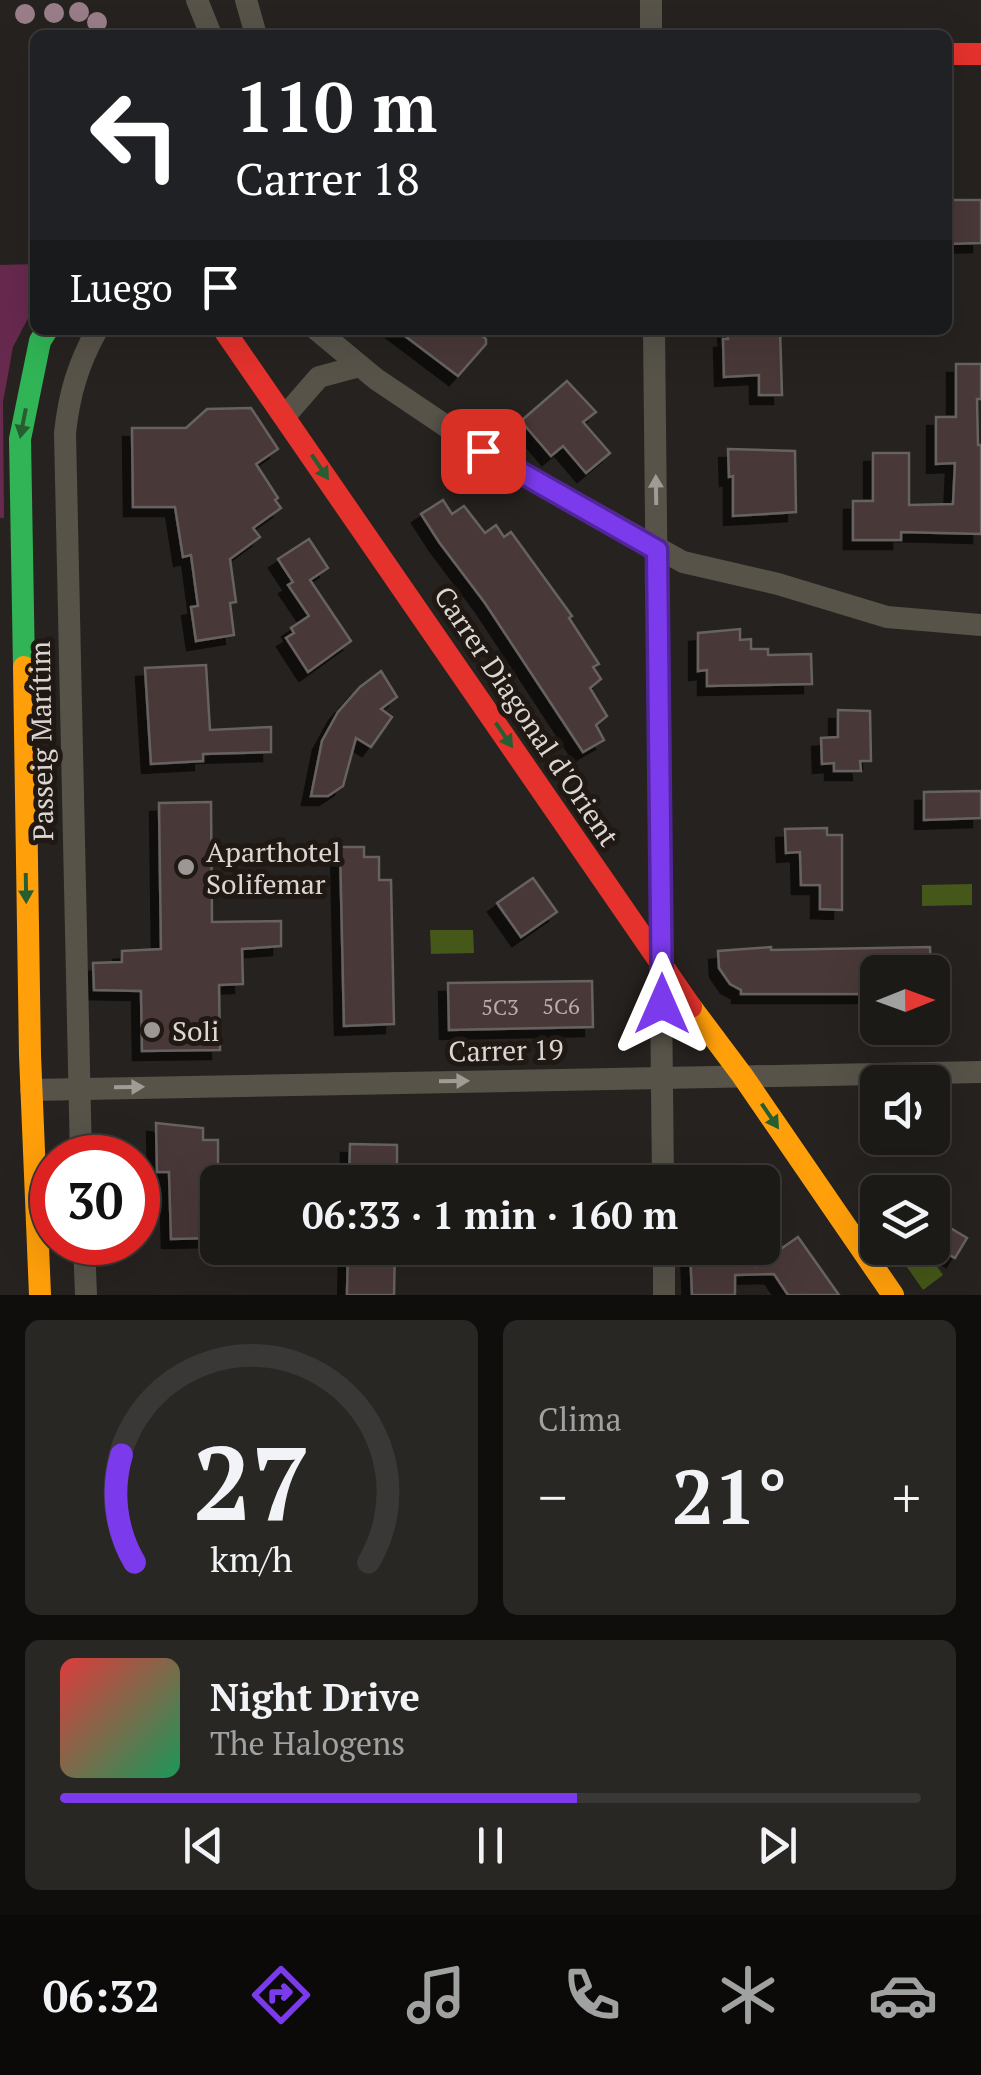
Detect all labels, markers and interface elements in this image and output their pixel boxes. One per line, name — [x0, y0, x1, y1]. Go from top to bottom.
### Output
text: 110 m — [235, 59, 437, 152]
icon: left — [70, 70, 200, 200]
text: Carrer 18 — [235, 148, 420, 208]
icon: arrive — [193, 260, 248, 315]
text: Luego — [70, 263, 173, 313]
one-way arrow — [15, 408, 31, 439]
pin — [441, 409, 526, 494]
icon: arrive — [456, 424, 511, 479]
one-way arrow — [310, 454, 329, 481]
one-way arrow — [648, 474, 664, 506]
street label: Carrer Diagonal d'Orient — [426, 579, 628, 854]
street label: Passeig Marítim — [21, 641, 61, 841]
one-way arrow — [494, 722, 513, 749]
place label: Aparthotel Solifemar — [206, 833, 341, 902]
marker: Aparthotel Solifemar — [175, 856, 197, 878]
one-way arrow — [19, 873, 35, 905]
position arrow — [610, 952, 714, 1056]
north arrow — [860, 955, 950, 1045]
map controls — [860, 955, 950, 1265]
house number: 5C6 — [542, 991, 580, 1020]
house number: 5C3 — [481, 992, 519, 1021]
place label: Soli — [172, 1012, 219, 1049]
marker: Soli — [141, 1019, 163, 1041]
street label: Carrer 19 — [448, 1030, 564, 1070]
button: sound — [860, 1065, 950, 1155]
one-way arrow — [438, 1073, 470, 1089]
one-way arrow — [113, 1079, 145, 1095]
one-way arrow — [761, 1103, 779, 1130]
speed limit sign: 30 — [30, 1135, 160, 1265]
button: layers — [860, 1175, 950, 1265]
text: 06:33 · 1 min · 160 m — [302, 1190, 678, 1240]
text: Clima — [538, 1398, 622, 1440]
text: 27 — [193, 1412, 310, 1550]
text: 21° — [672, 1446, 787, 1545]
text: − — [538, 1460, 567, 1533]
text: + — [892, 1460, 921, 1533]
text: km/h — [210, 1535, 293, 1582]
text: Night Drive — [210, 1672, 420, 1722]
text: The Halogens — [210, 1722, 405, 1764]
icon: previous — [176, 1818, 231, 1873]
icon: pause — [463, 1818, 518, 1873]
icon: next — [750, 1818, 805, 1873]
icon: directions — [246, 1960, 316, 2030]
icon: music — [401, 1960, 471, 2030]
icon: phone — [557, 1960, 627, 2030]
icon: climate — [713, 1960, 783, 2030]
icon: car — [868, 1960, 938, 2030]
text: 06:32 — [43, 1965, 160, 2025]

